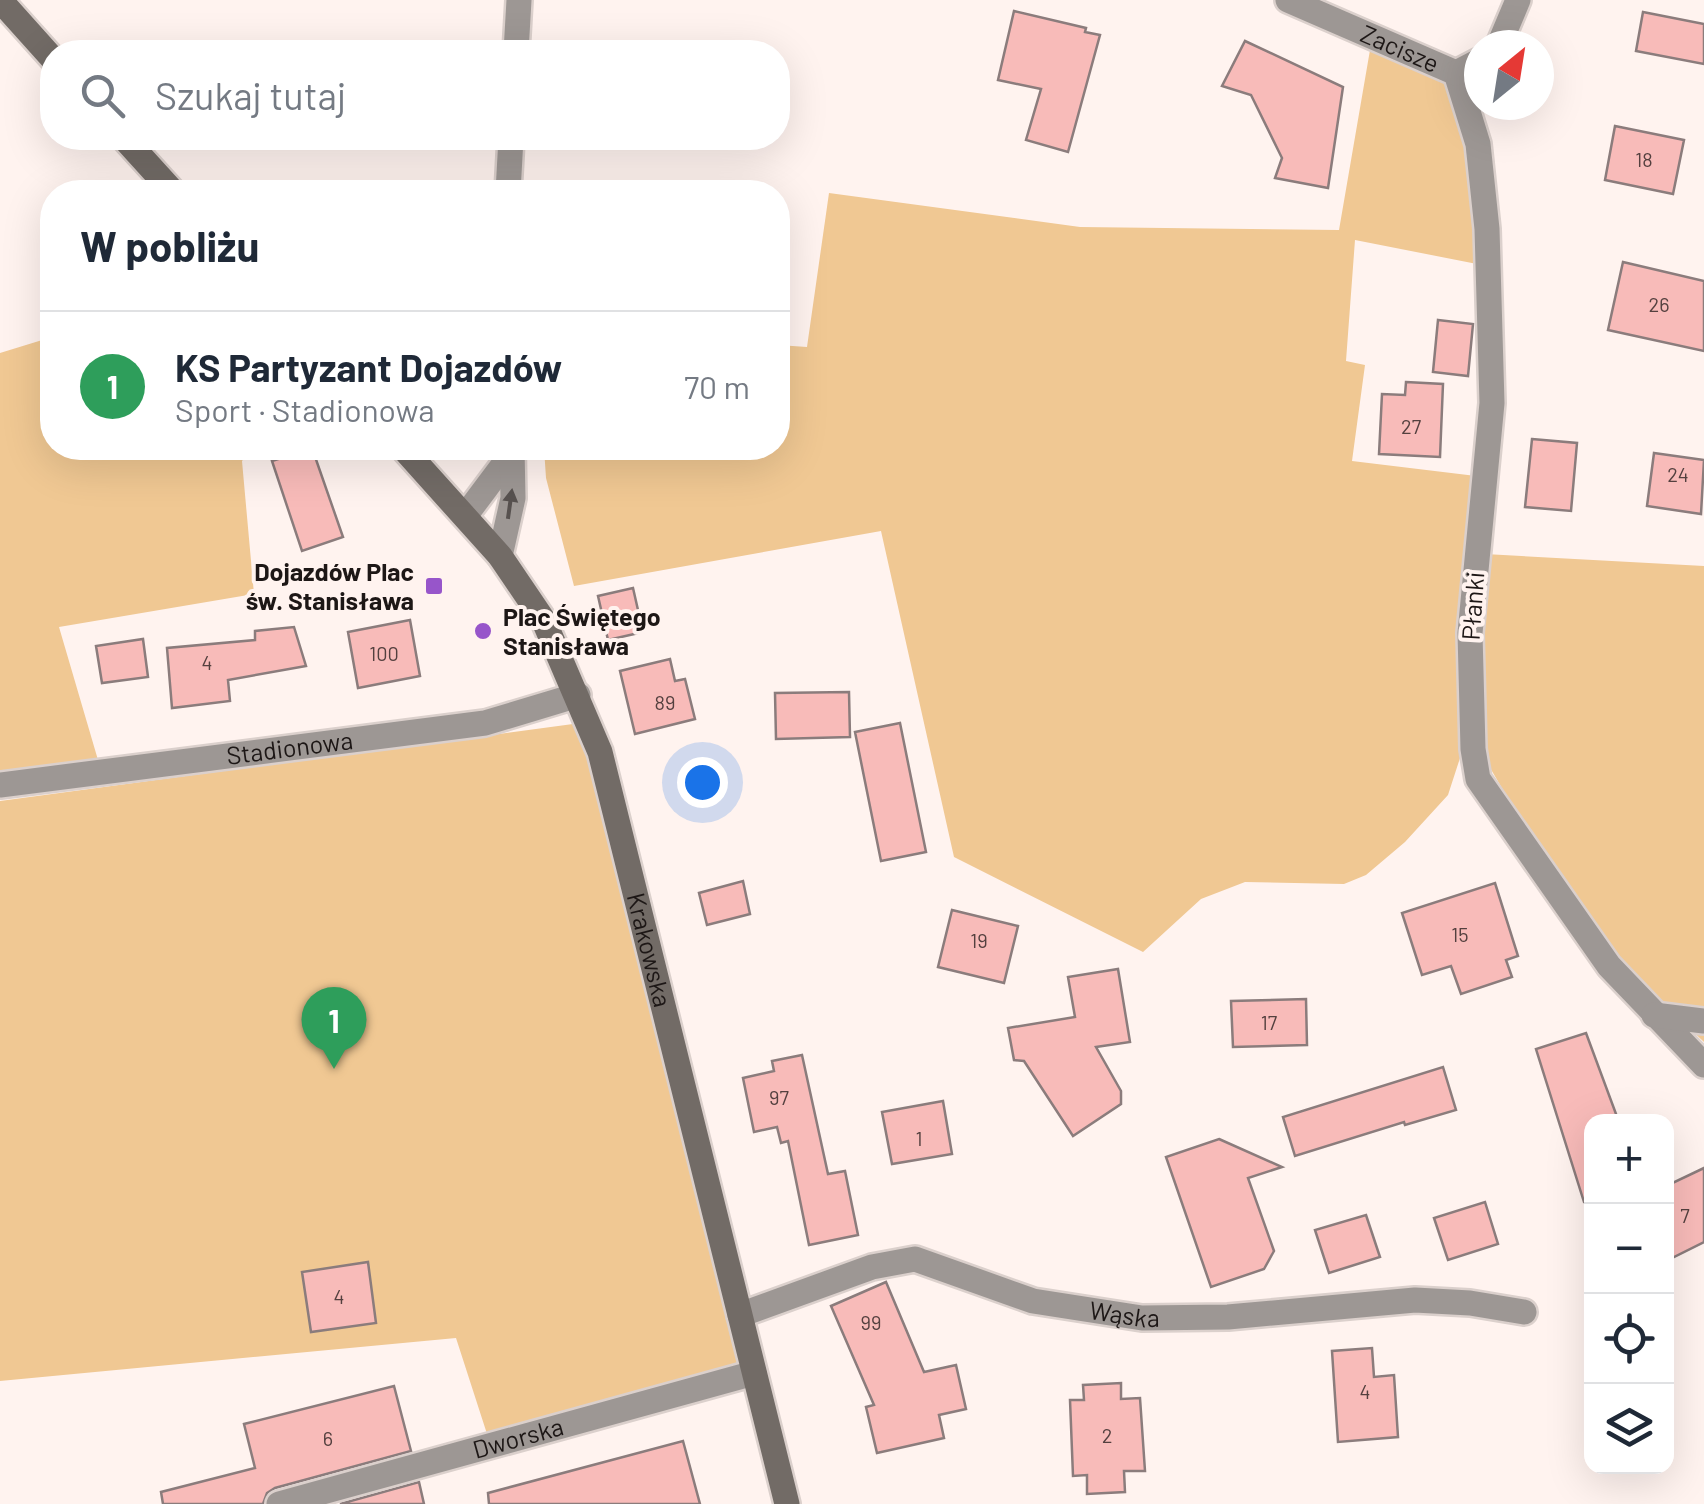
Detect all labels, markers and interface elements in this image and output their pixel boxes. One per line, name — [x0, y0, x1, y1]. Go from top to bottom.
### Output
street label: Zacisze — [1357, 18, 1444, 78]
north arrow — [1464, 30, 1554, 120]
search box — [40, 40, 790, 150]
icon: search — [75, 68, 130, 123]
text: Szukaj tutaj — [155, 72, 346, 118]
house number: 18 — [1635, 147, 1653, 171]
text: W pobliżu — [80, 220, 259, 270]
house number: 26 — [1648, 292, 1670, 316]
text: KS Partyzant Dojazdów — [175, 344, 562, 390]
text: 1 — [107, 367, 118, 405]
text: 70 m — [684, 367, 750, 405]
text: Sport · Stadionowa — [175, 390, 435, 428]
house number: 27 — [1401, 414, 1422, 438]
house number: 24 — [1667, 462, 1689, 486]
one-way arrow — [503, 488, 519, 520]
place label: Dojazdów Plac św. Stanisława — [246, 556, 414, 615]
street label: Płanki — [1455, 571, 1489, 641]
marker: Dojazdów Plac św. Stanisława — [423, 575, 445, 597]
place label: Plac Świętego Stanisława — [503, 601, 661, 660]
marker: Plac Świętego Stanisława — [472, 620, 494, 642]
house number: 100 — [369, 641, 399, 665]
house number: 4 — [201, 650, 213, 674]
house number: 89 — [655, 690, 675, 714]
street label: Stadionowa — [225, 724, 354, 770]
your location — [677, 757, 728, 808]
street label: Krakowska — [622, 889, 679, 1010]
house number: 15 — [1451, 922, 1469, 946]
house number: 19 — [970, 928, 988, 952]
pin: 1 — [302, 986, 366, 1069]
house number: 17 — [1261, 1010, 1278, 1034]
house number: 97 — [769, 1085, 789, 1109]
map controls — [1584, 1114, 1674, 1474]
button: + — [1584, 1114, 1674, 1204]
house number: 1 — [916, 1126, 923, 1150]
house number: 7 — [1680, 1203, 1690, 1227]
button: − — [1584, 1204, 1674, 1294]
house number: 4 — [333, 1284, 345, 1308]
street label: Wąska — [1087, 1294, 1160, 1333]
button: locate — [1584, 1294, 1674, 1384]
house number: 99 — [861, 1310, 881, 1334]
house number: 4 — [1359, 1379, 1371, 1403]
button: layers — [1584, 1384, 1674, 1474]
street label: Dworska — [469, 1410, 566, 1464]
house number: 2 — [1102, 1423, 1112, 1447]
house number: 6 — [323, 1426, 333, 1450]

